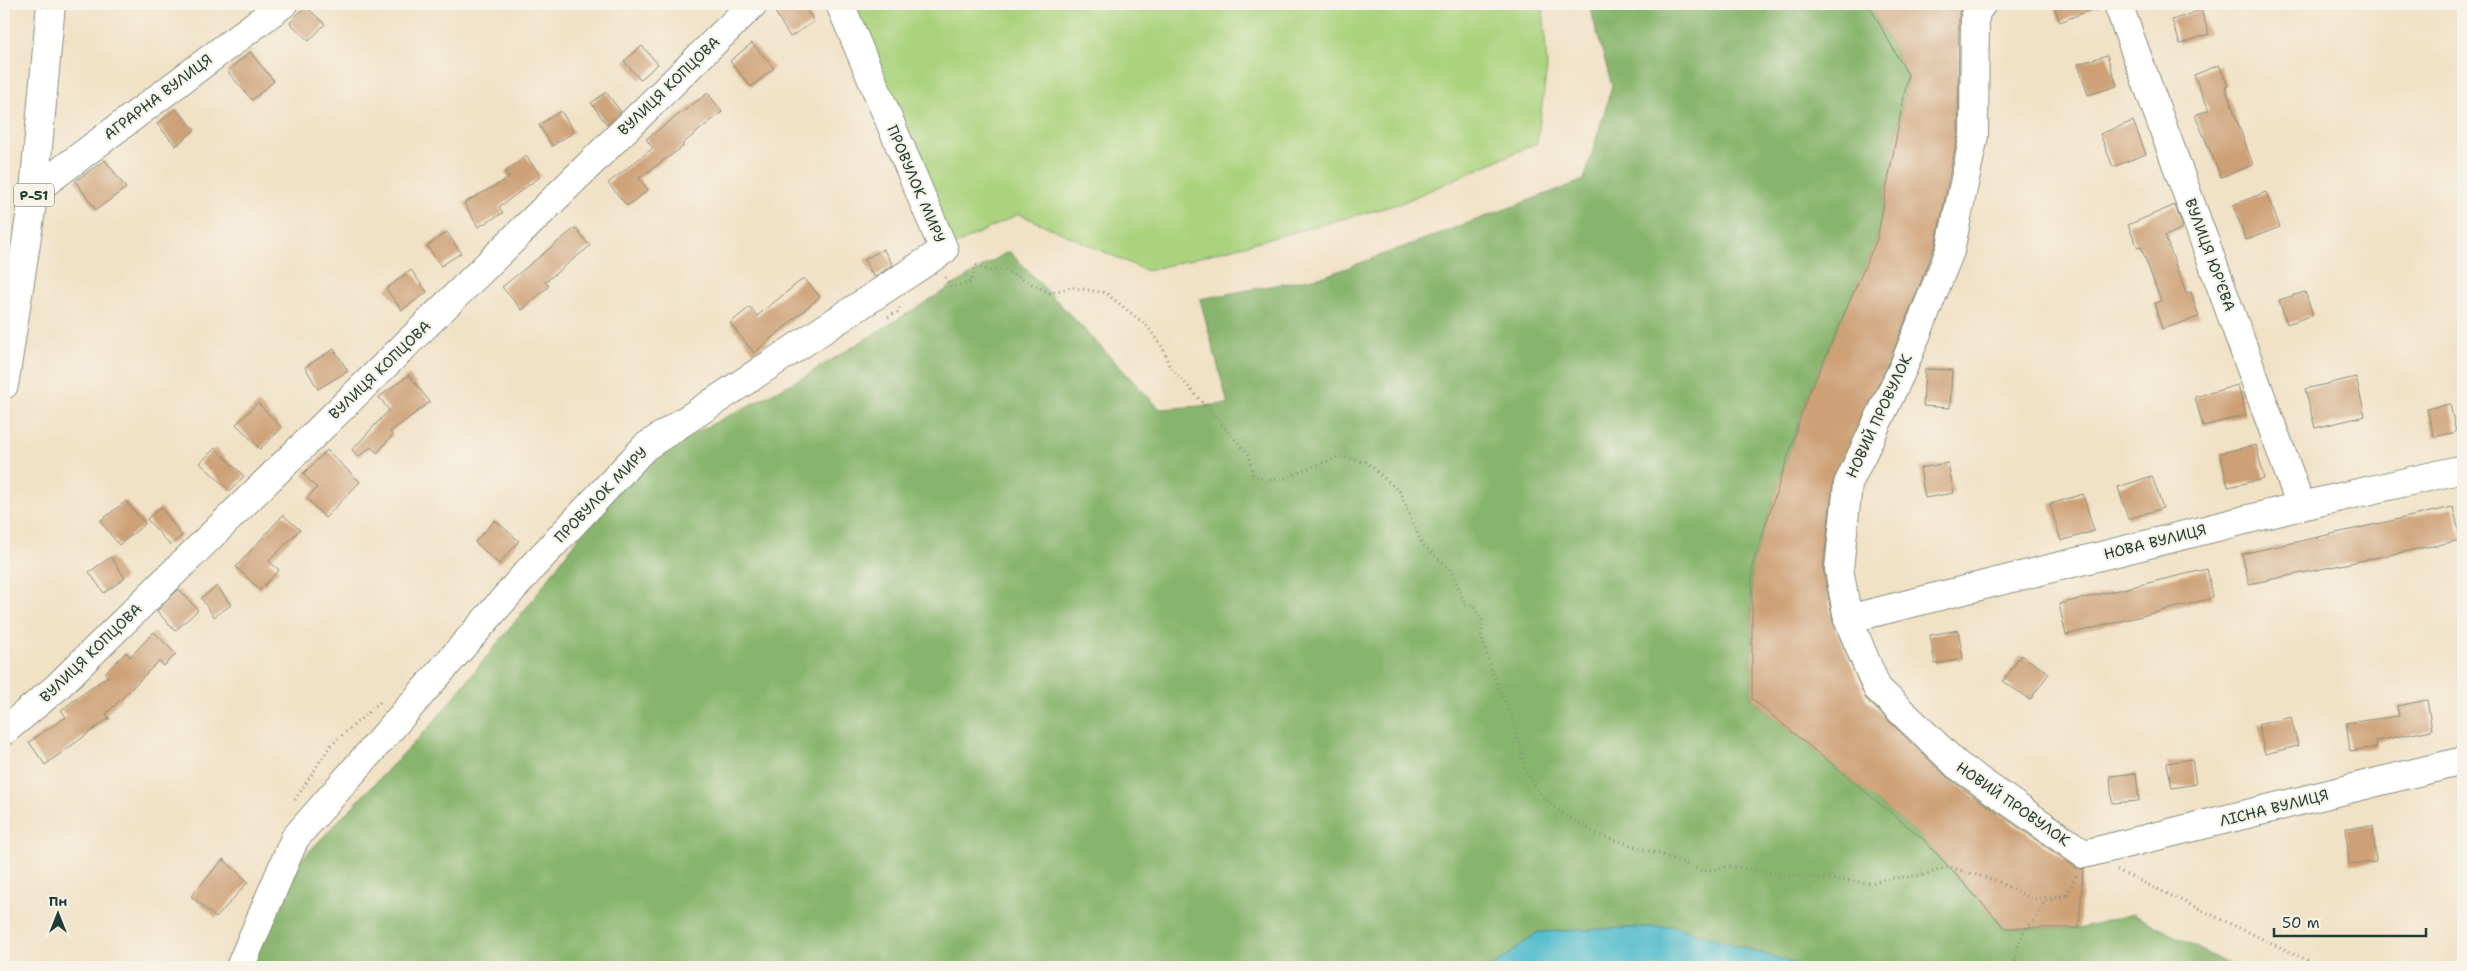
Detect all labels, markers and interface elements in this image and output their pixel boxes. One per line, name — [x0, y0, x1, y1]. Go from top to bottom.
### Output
street label: ВУЛИЦЯ КОПЦОВА — [614, 32, 724, 140]
street label: АГРАРНА ВУЛИЦЯ — [100, 50, 216, 144]
street label: ПРОВУЛОК МИРУ — [882, 122, 950, 246]
road number: Р-51 — [14, 184, 54, 206]
street label: ВУЛИЦЯ ЮР'ЄВА — [2180, 196, 2240, 314]
street label: ВУЛИЦЯ КОПЦОВА — [325, 316, 435, 424]
street label: НОВИЙ ПРОВУЛОК — [1841, 350, 1917, 481]
street label: ПРОВУЛОК МИРУ — [550, 443, 652, 547]
street label: НОВА ВУЛИЦЯ — [2102, 520, 2208, 564]
street label: ВУЛИЦЯ КОПЦОВА — [36, 599, 146, 707]
street label: НОВИЙ ПРОВУЛОК — [1952, 756, 2075, 851]
street label: ЛІСНА ВУЛИЦЯ — [2217, 785, 2331, 831]
north arrow — [32, 888, 82, 938]
text: Пн — [49, 892, 67, 910]
scale bar — [2274, 906, 2427, 938]
text: 50 m — [2282, 913, 2320, 933]

